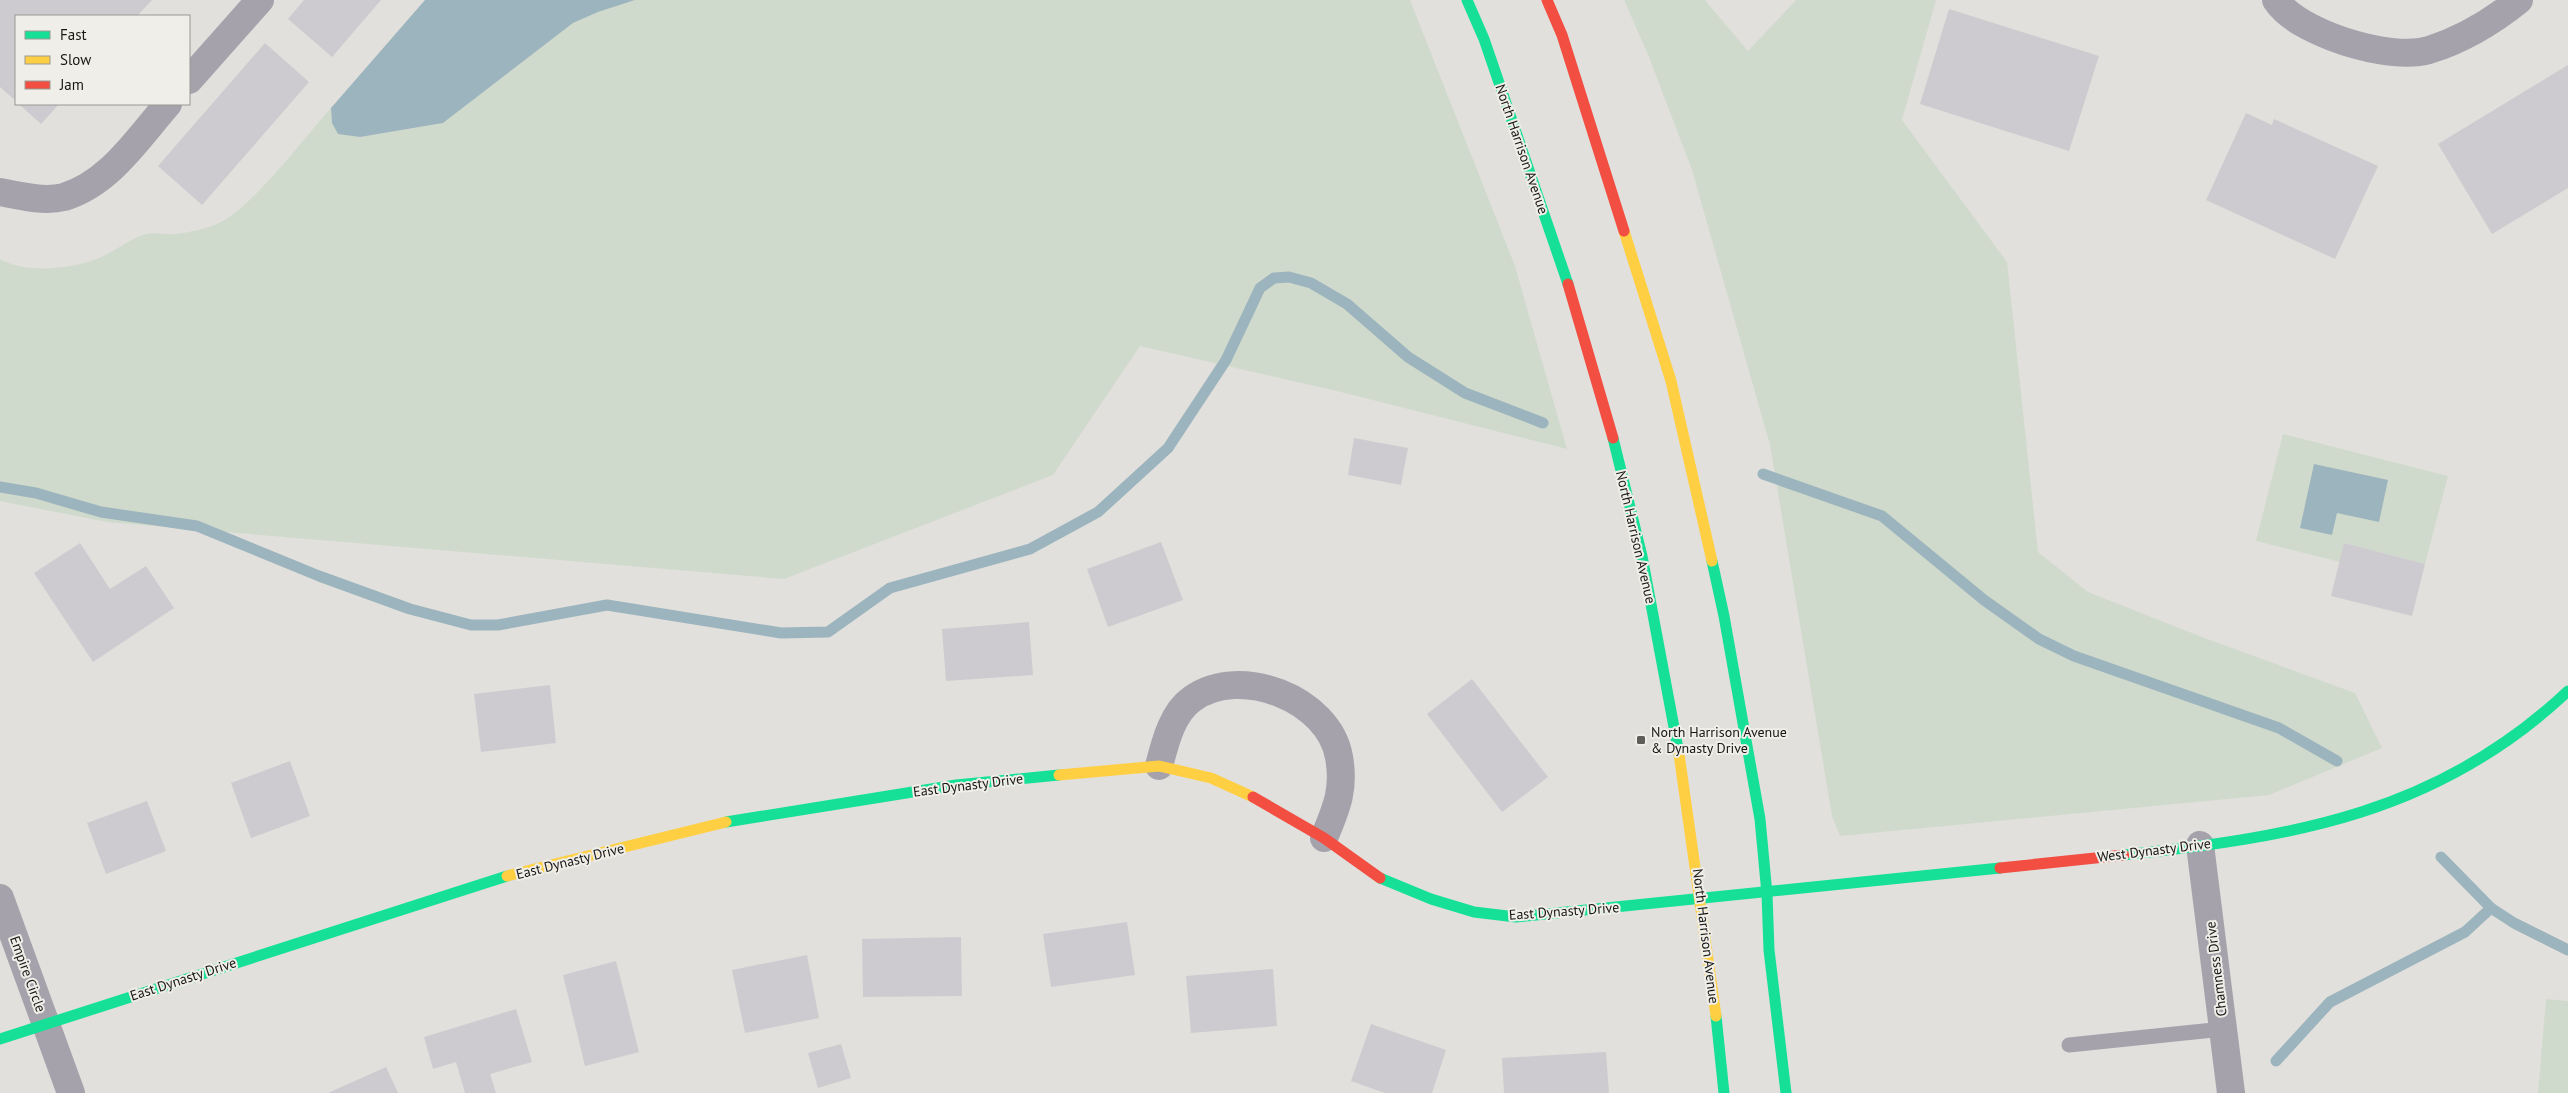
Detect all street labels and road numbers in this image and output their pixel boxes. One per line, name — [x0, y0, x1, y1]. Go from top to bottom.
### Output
street label: North Harrison Avenue — [1491, 82, 1553, 216]
street label: North Harrison Avenue — [1612, 469, 1660, 605]
street label: East Dynasty Drive — [912, 769, 1024, 801]
street label: West Dynasty Drive — [2096, 834, 2212, 866]
street label: East Dynasty Drive — [514, 839, 626, 883]
street label: North Harrison Avenue — [1689, 867, 1723, 1005]
street label: East Dynasty Drive — [1508, 898, 1620, 924]
street label: Chamness Drive — [2201, 920, 2231, 1018]
street label: Empire Circle — [6, 933, 50, 1015]
street label: East Dynasty Drive — [128, 953, 238, 1005]

